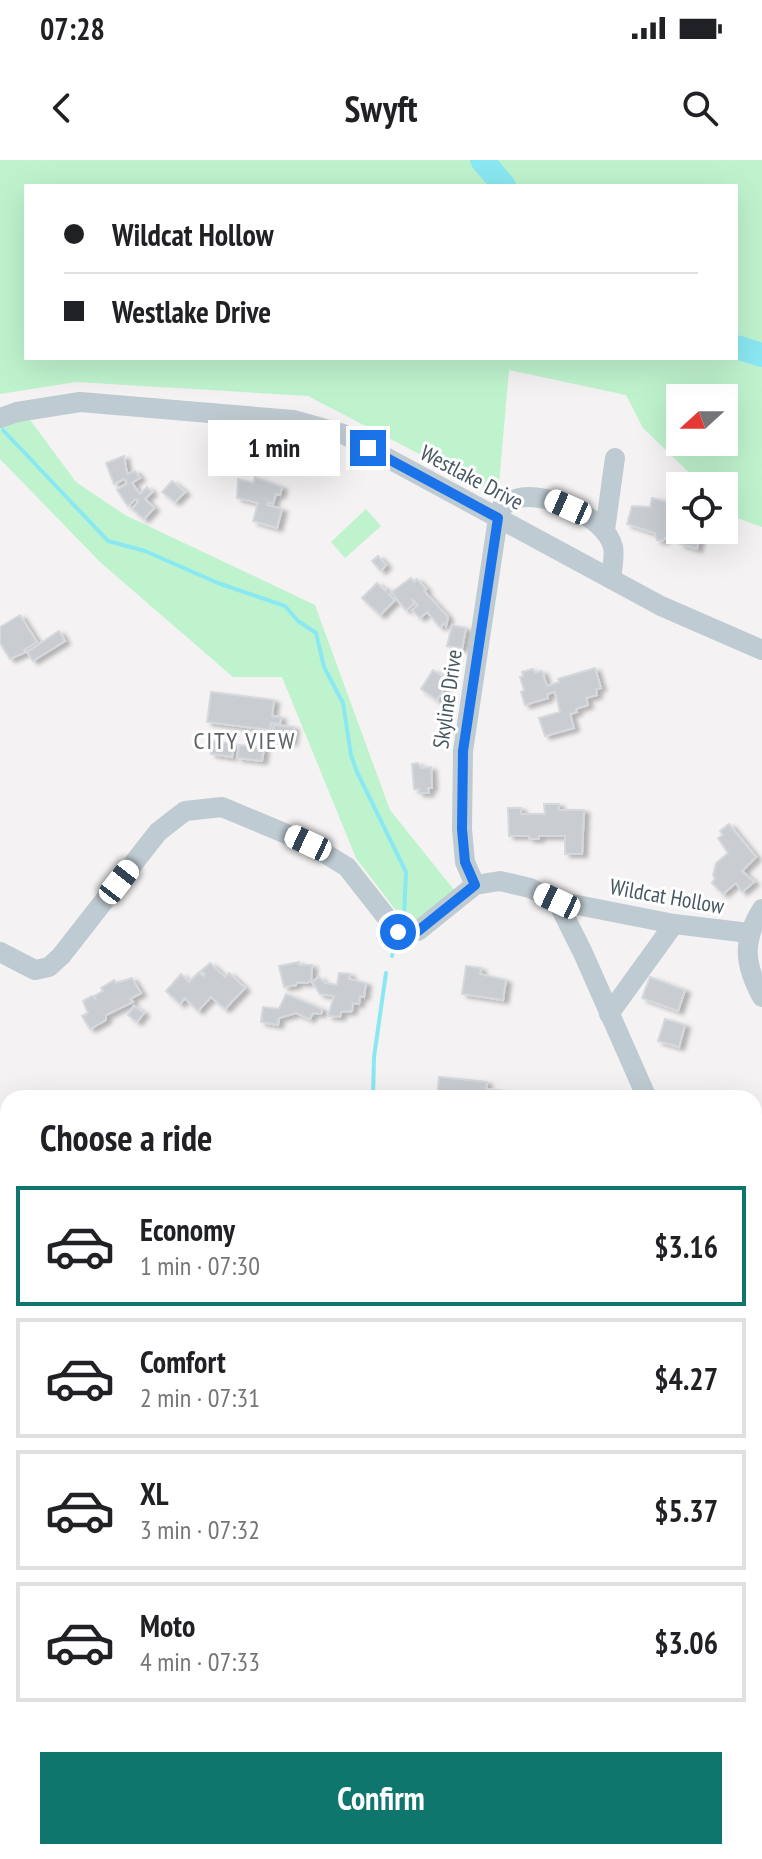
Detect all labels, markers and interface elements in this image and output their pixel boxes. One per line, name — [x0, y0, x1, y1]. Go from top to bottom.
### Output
text: 07:28 — [40, 9, 105, 48]
text: Swyft — [345, 85, 417, 132]
icon: back — [40, 86, 84, 130]
icon: search — [678, 86, 722, 130]
text: Wildcat Hollow — [112, 215, 274, 254]
text: Westlake Drive — [112, 292, 271, 331]
north arrow — [666, 384, 738, 456]
map controls — [666, 384, 738, 544]
callout: 1 min — [208, 420, 340, 476]
route end — [350, 430, 386, 466]
text: 1 min — [248, 431, 300, 464]
street label: Westlake Drive — [416, 438, 528, 516]
button: locate — [666, 472, 738, 544]
car — [541, 486, 595, 528]
street label: Skyline Drive — [426, 648, 468, 750]
district label: CITY VIEW — [194, 725, 296, 756]
car — [281, 822, 335, 864]
car — [95, 856, 143, 908]
street label: Wildcat Hollow — [608, 872, 726, 920]
car — [530, 880, 584, 922]
route start — [380, 914, 416, 950]
text: Choose a ride — [40, 1114, 212, 1161]
icon: car — [44, 1210, 116, 1282]
text: Economy — [140, 1210, 235, 1249]
text: $3.16 — [654, 1227, 718, 1266]
text: 1 min · 07:30 — [140, 1249, 260, 1282]
icon: car — [44, 1342, 116, 1414]
text: Comfort — [140, 1342, 226, 1381]
text: $4.27 — [654, 1359, 718, 1398]
text: 2 min · 07:31 — [140, 1381, 260, 1414]
icon: car — [44, 1474, 116, 1546]
text: XL — [140, 1474, 169, 1513]
text: $5.37 — [654, 1491, 718, 1530]
text: 3 min · 07:32 — [140, 1513, 260, 1546]
icon: car — [44, 1606, 116, 1678]
text: Moto — [140, 1606, 195, 1645]
text: $3.06 — [654, 1623, 718, 1662]
text: 4 min · 07:33 — [140, 1645, 260, 1678]
button: Confirm — [40, 1752, 722, 1844]

